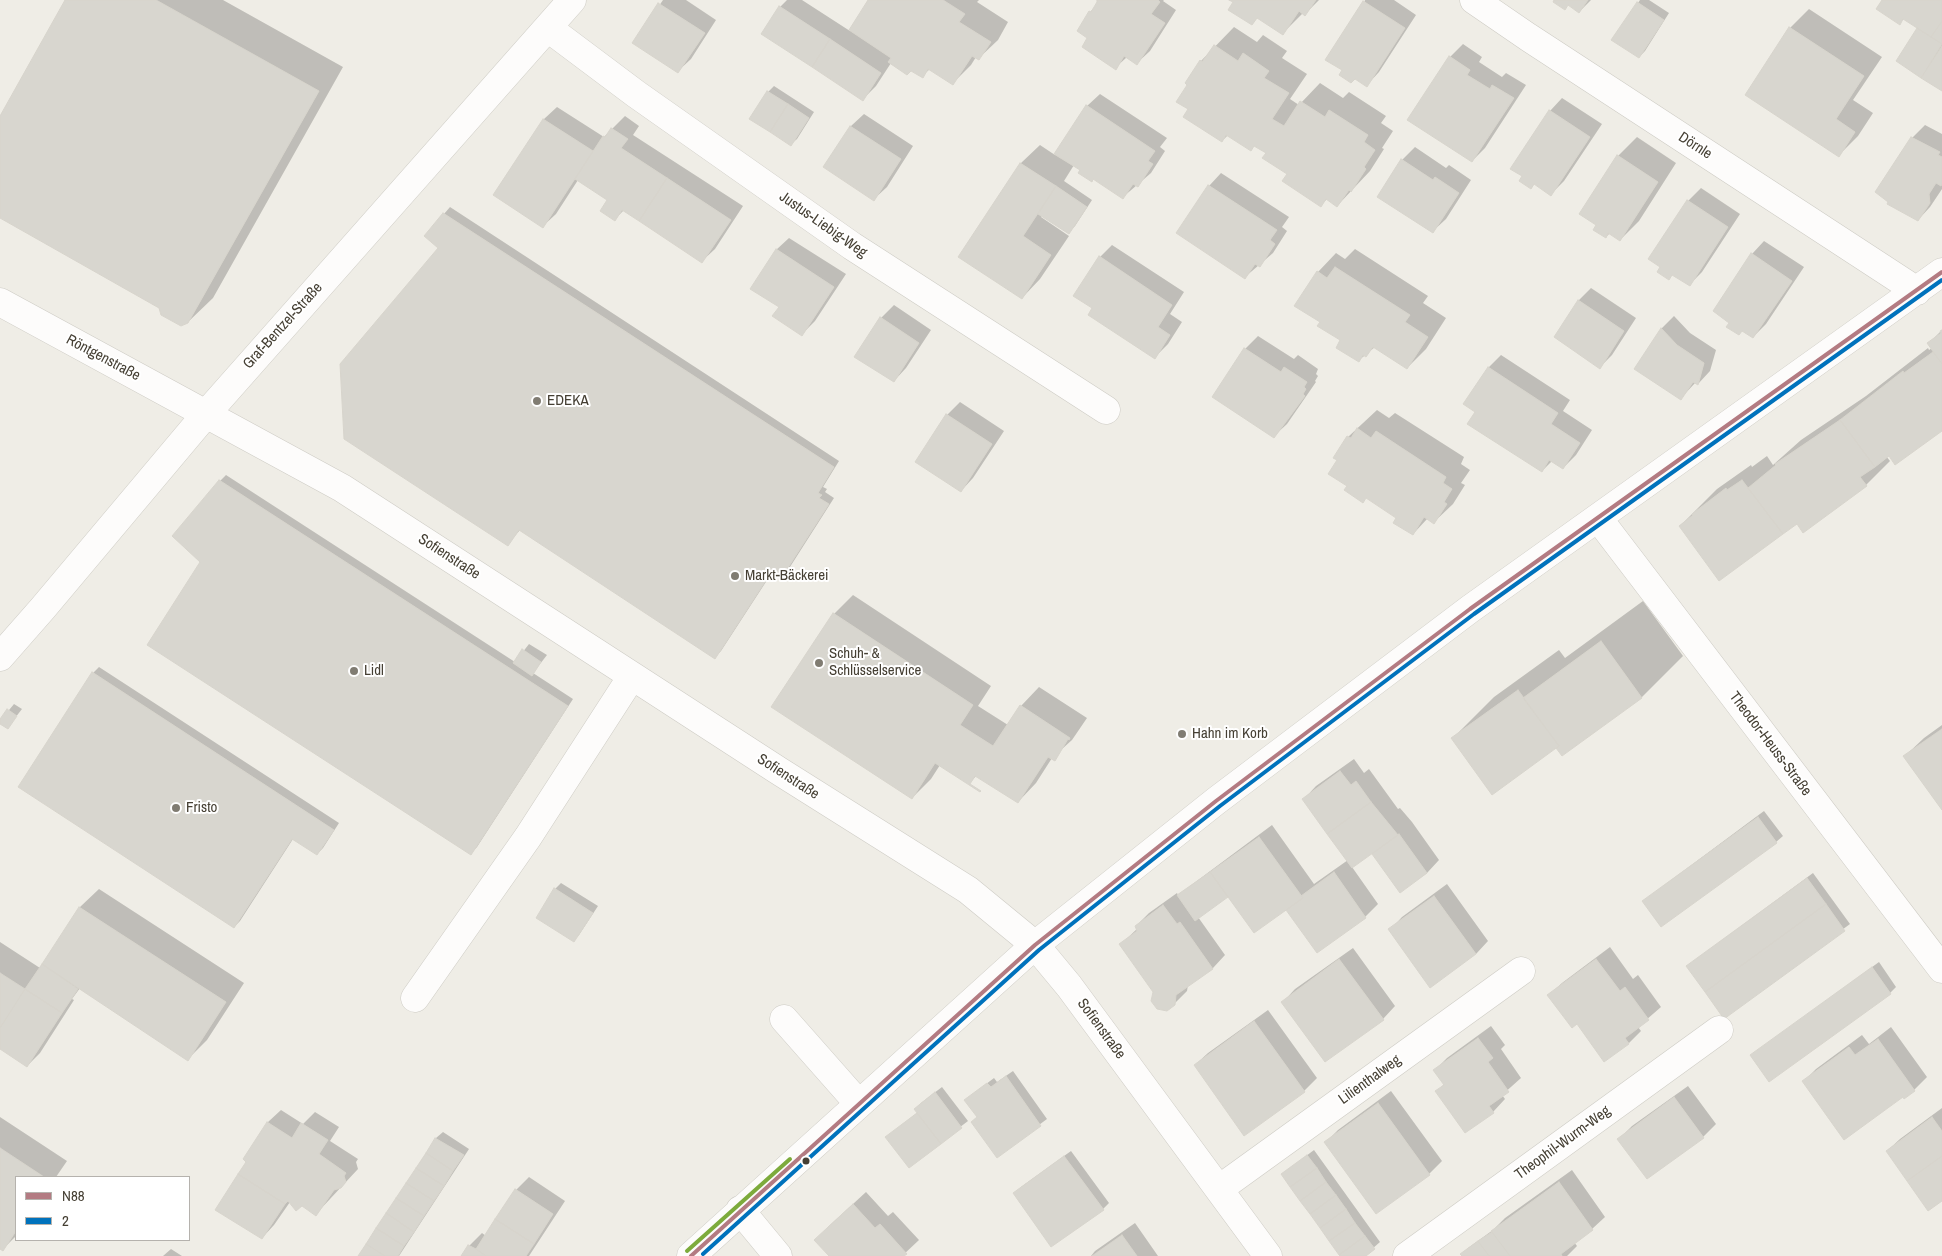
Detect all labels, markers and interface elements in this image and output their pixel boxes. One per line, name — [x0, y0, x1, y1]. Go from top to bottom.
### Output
street label: Dörnle — [1675, 129, 1715, 163]
street label: Justus-Liebig-Weg — [776, 188, 870, 262]
street label: Graf-Bentzel-Straße — [239, 279, 327, 373]
street label: Röntgenstraße — [63, 331, 143, 385]
place label: EDEKA — [547, 392, 589, 410]
marker: EDEKA — [531, 395, 543, 407]
street label: Sofienstraße — [415, 530, 483, 584]
place label: Markt-Bäckerei — [745, 567, 828, 585]
marker: Markt-Bäckerei — [729, 570, 741, 582]
place label: Schuh- & Schlüsselservice — [829, 645, 921, 680]
marker: Schuh- & Schlüsselservice — [813, 657, 825, 669]
place label: Lidl — [364, 662, 384, 680]
marker: Lidl — [348, 665, 360, 677]
street label: Theodor-Heuss-Straße — [1725, 688, 1815, 800]
place label: Hahn im Korb — [1192, 725, 1268, 743]
marker: Hahn im Korb — [1176, 728, 1188, 740]
street label: Sofienstraße — [754, 750, 822, 804]
place label: Fristo — [186, 799, 217, 817]
marker: Fristo — [170, 802, 182, 814]
street label: Sofienstraße — [1073, 995, 1129, 1063]
street label: Lilienthalweg — [1335, 1051, 1405, 1109]
street label: Theophil-Wurm-Weg — [1512, 1102, 1614, 1184]
unlabelled marker — [801, 1156, 811, 1166]
legend — [15, 1176, 190, 1241]
text: N88 — [62, 1185, 85, 1206]
text: 2 — [62, 1210, 69, 1231]

